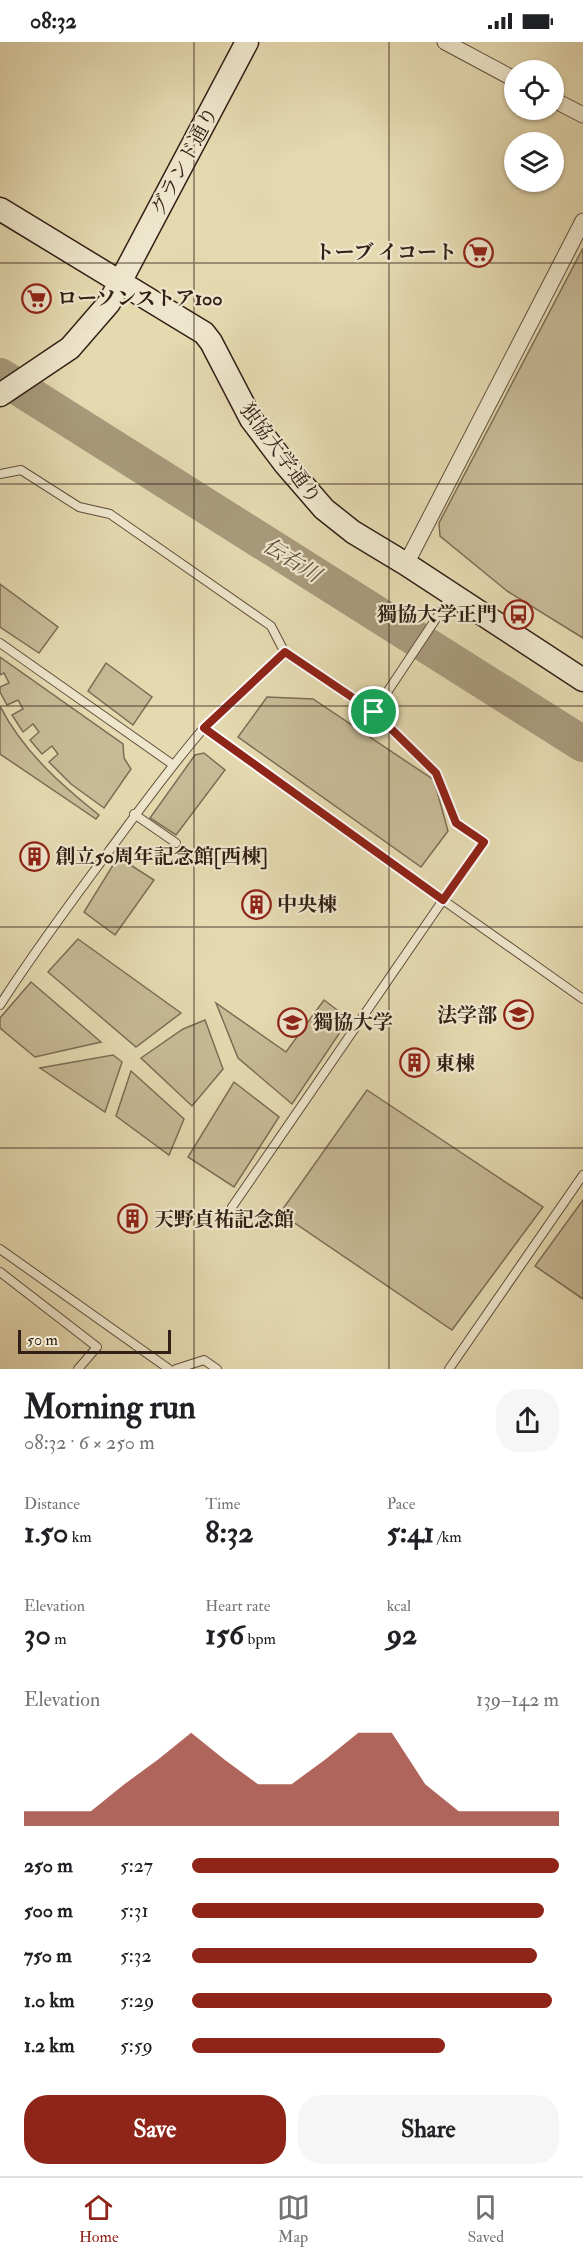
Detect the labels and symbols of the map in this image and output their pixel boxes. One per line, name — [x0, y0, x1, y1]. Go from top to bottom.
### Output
street label: グランド通り — [145, 102, 224, 220]
supermarket icon: トーブ イコート — [462, 236, 494, 268]
place label: トーブ イコート — [315, 240, 457, 265]
supermarket icon: ローソンストア100 — [20, 282, 52, 314]
place label: ローソンストア100 — [57, 286, 223, 311]
street label: 独協大学通り — [235, 398, 327, 509]
water label: 伝右川 — [258, 532, 327, 590]
bus stop icon: 獨協大学正門 — [502, 598, 534, 630]
place label: 獨協大学正門 — [376, 602, 497, 627]
pin — [348, 686, 399, 737]
building icon: 創立50周年記念館[西棟] — [18, 840, 50, 872]
place label: 創立50周年記念館[西棟] — [55, 844, 268, 870]
building icon: 中央棟 — [240, 888, 272, 920]
place label: 中央棟 — [277, 892, 337, 917]
school or university icon: 法学部 — [502, 999, 534, 1031]
place label: 法学部 — [437, 1003, 497, 1028]
school or university icon: 獨協大学 — [276, 1006, 308, 1038]
place label: 獨協大学 — [312, 1010, 393, 1035]
building icon: 東棟 — [398, 1047, 430, 1079]
place label: 東棟 — [435, 1051, 475, 1076]
building icon: 天野貞祐記念館 — [117, 1203, 149, 1235]
place label: 天野貞祐記念館 — [154, 1207, 294, 1232]
scale bar — [18, 1327, 171, 1354]

